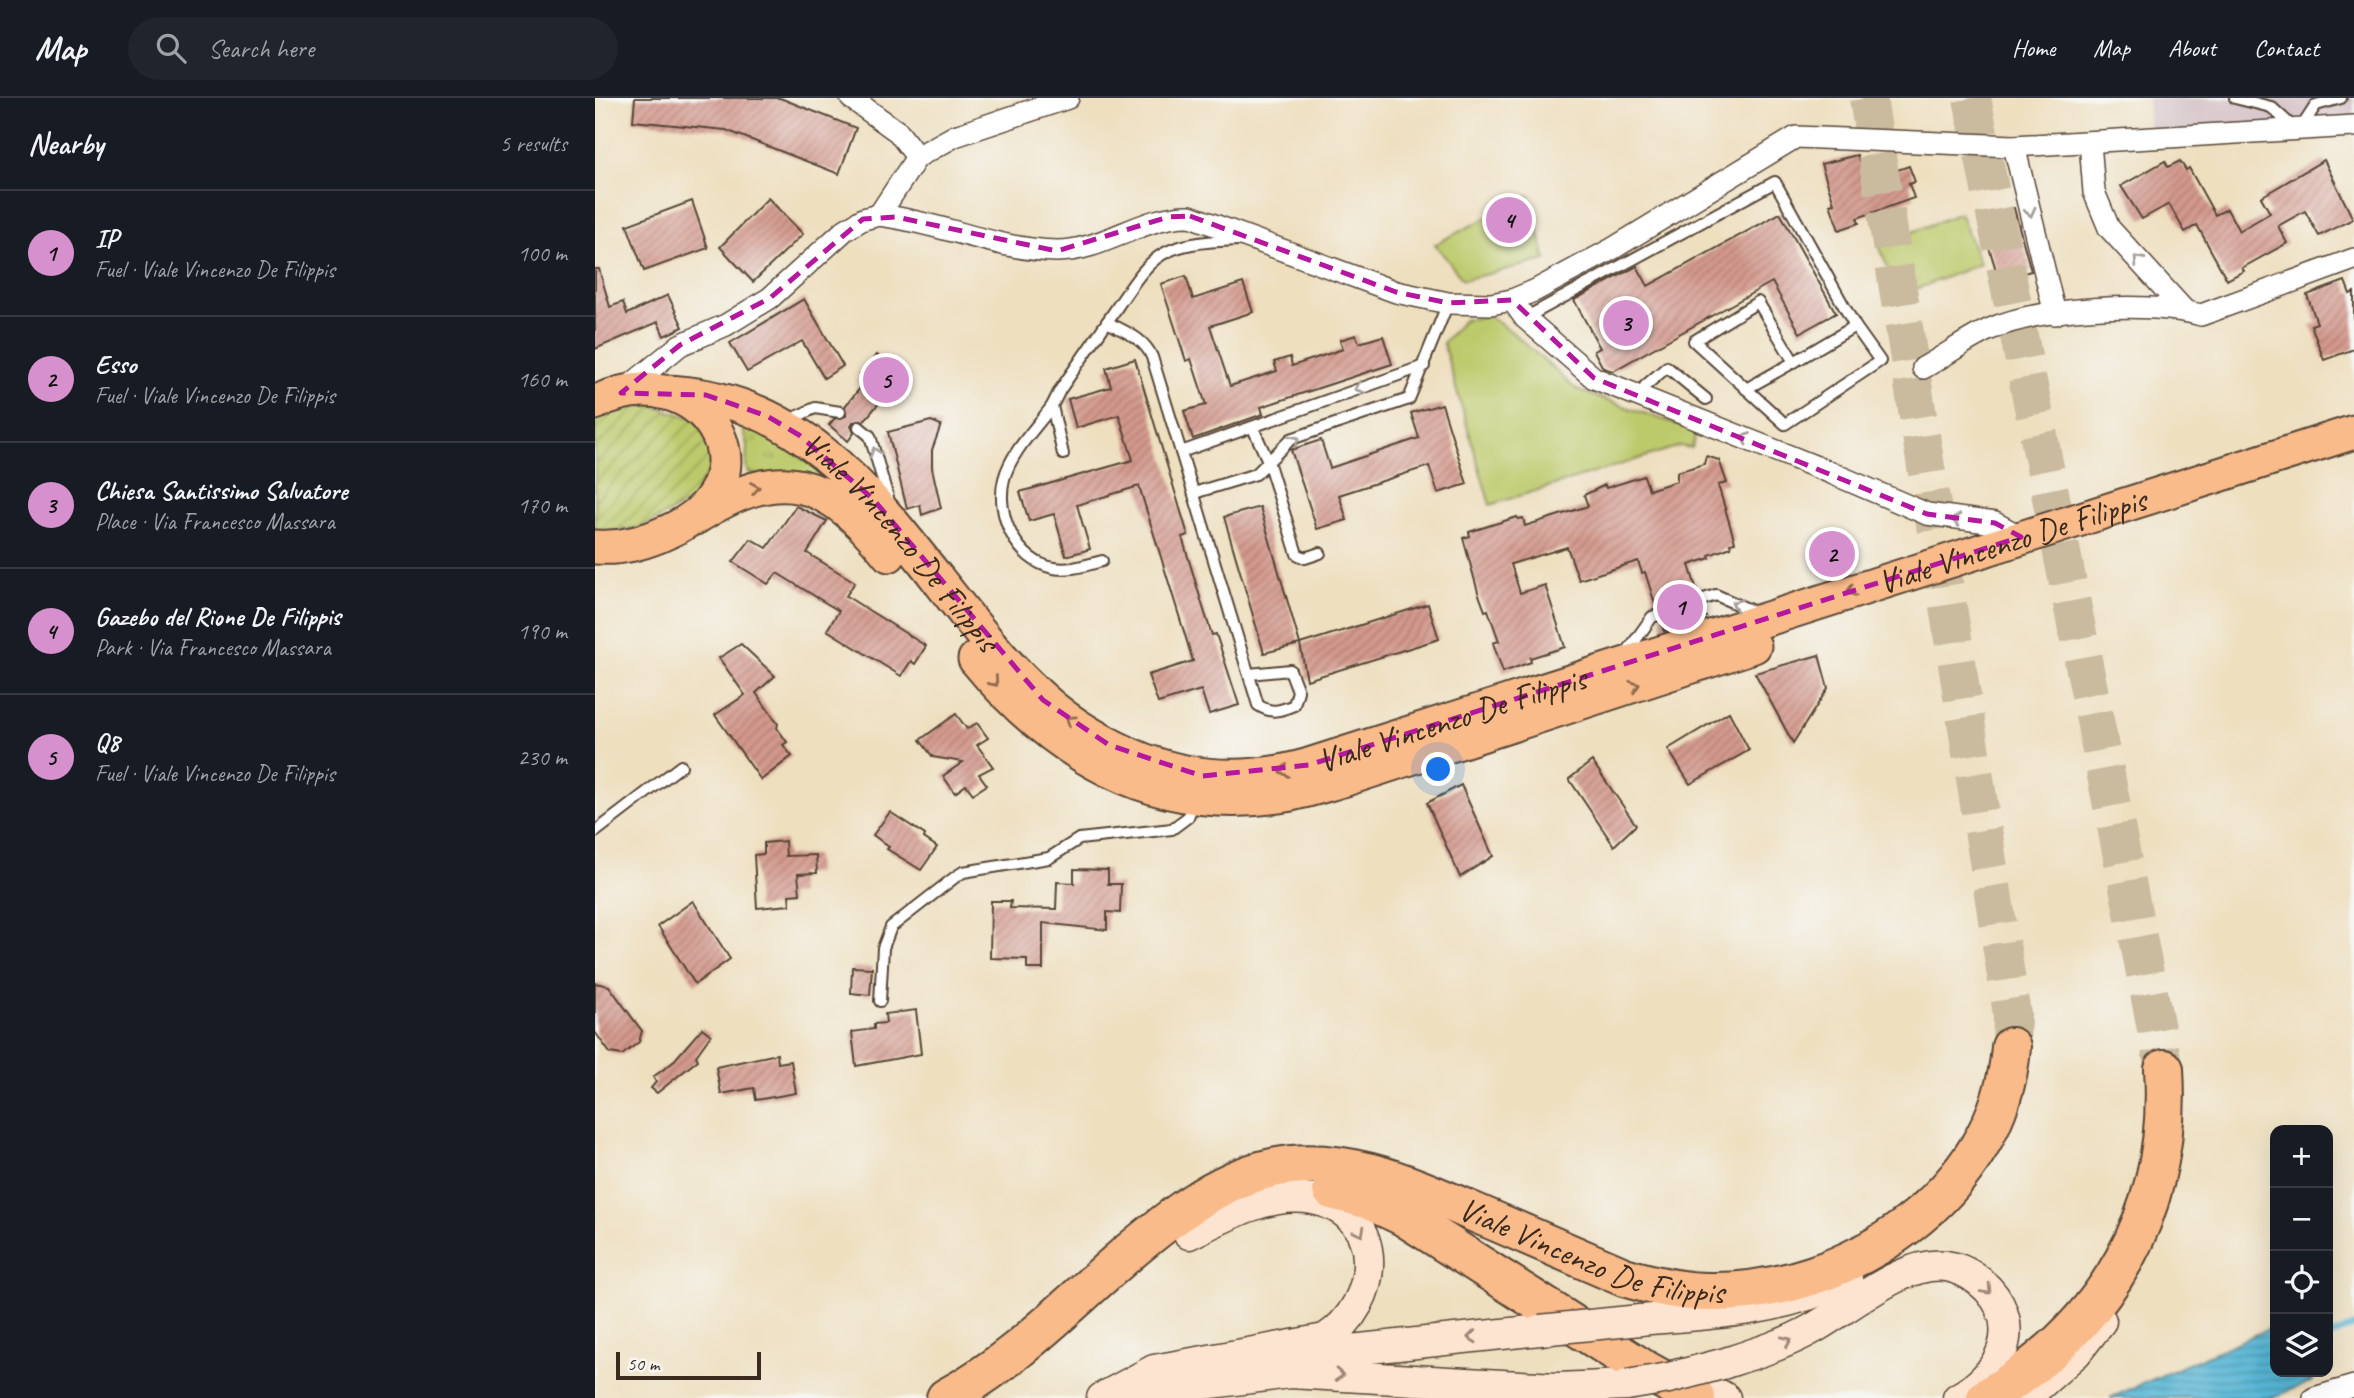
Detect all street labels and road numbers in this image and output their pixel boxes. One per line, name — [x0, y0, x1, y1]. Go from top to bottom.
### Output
street label: Viale Vincenzo De Filippis — [794, 423, 1010, 663]
street label: Viale Vincenzo De Filippis — [1873, 478, 2154, 603]
street label: Viale Vincenzo De Filippis — [1313, 656, 1594, 782]
street label: Viale Vincenzo De Filippis — [1453, 1187, 1727, 1313]

